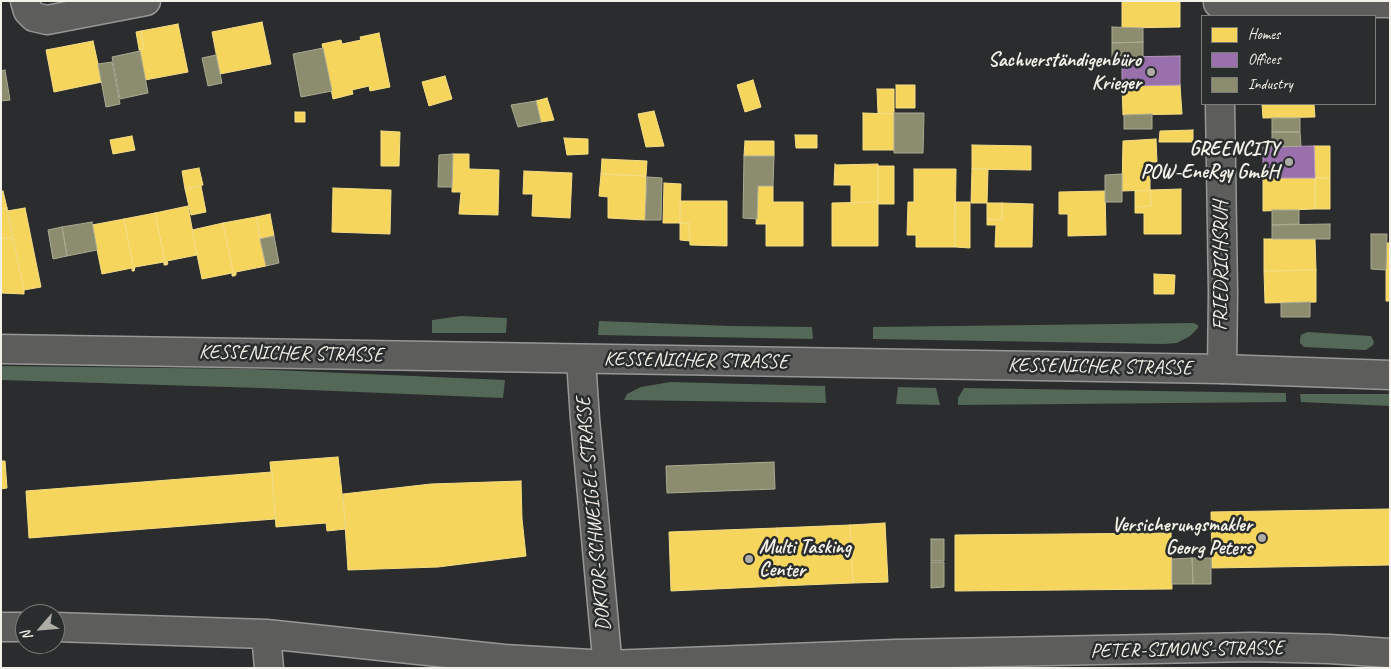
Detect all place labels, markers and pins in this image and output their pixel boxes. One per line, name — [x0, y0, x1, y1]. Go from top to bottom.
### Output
place label: Sachverständigenbüro Krieger — [988, 49, 1141, 96]
marker: Sachverständigenbüro Krieger — [1145, 66, 1157, 78]
place label: GREENCITY POW-EneRgy GmbH — [1141, 138, 1279, 185]
marker: GREENCITY POW-EneRgy GmbH — [1283, 156, 1295, 168]
place label: Versicherungsmakler Georg Peters — [1112, 514, 1252, 561]
marker: Versicherungsmakler Georg Peters — [1256, 532, 1268, 544]
place label: Multi Tasking Center — [759, 536, 851, 583]
marker: Multi Tasking Center — [743, 553, 755, 565]

